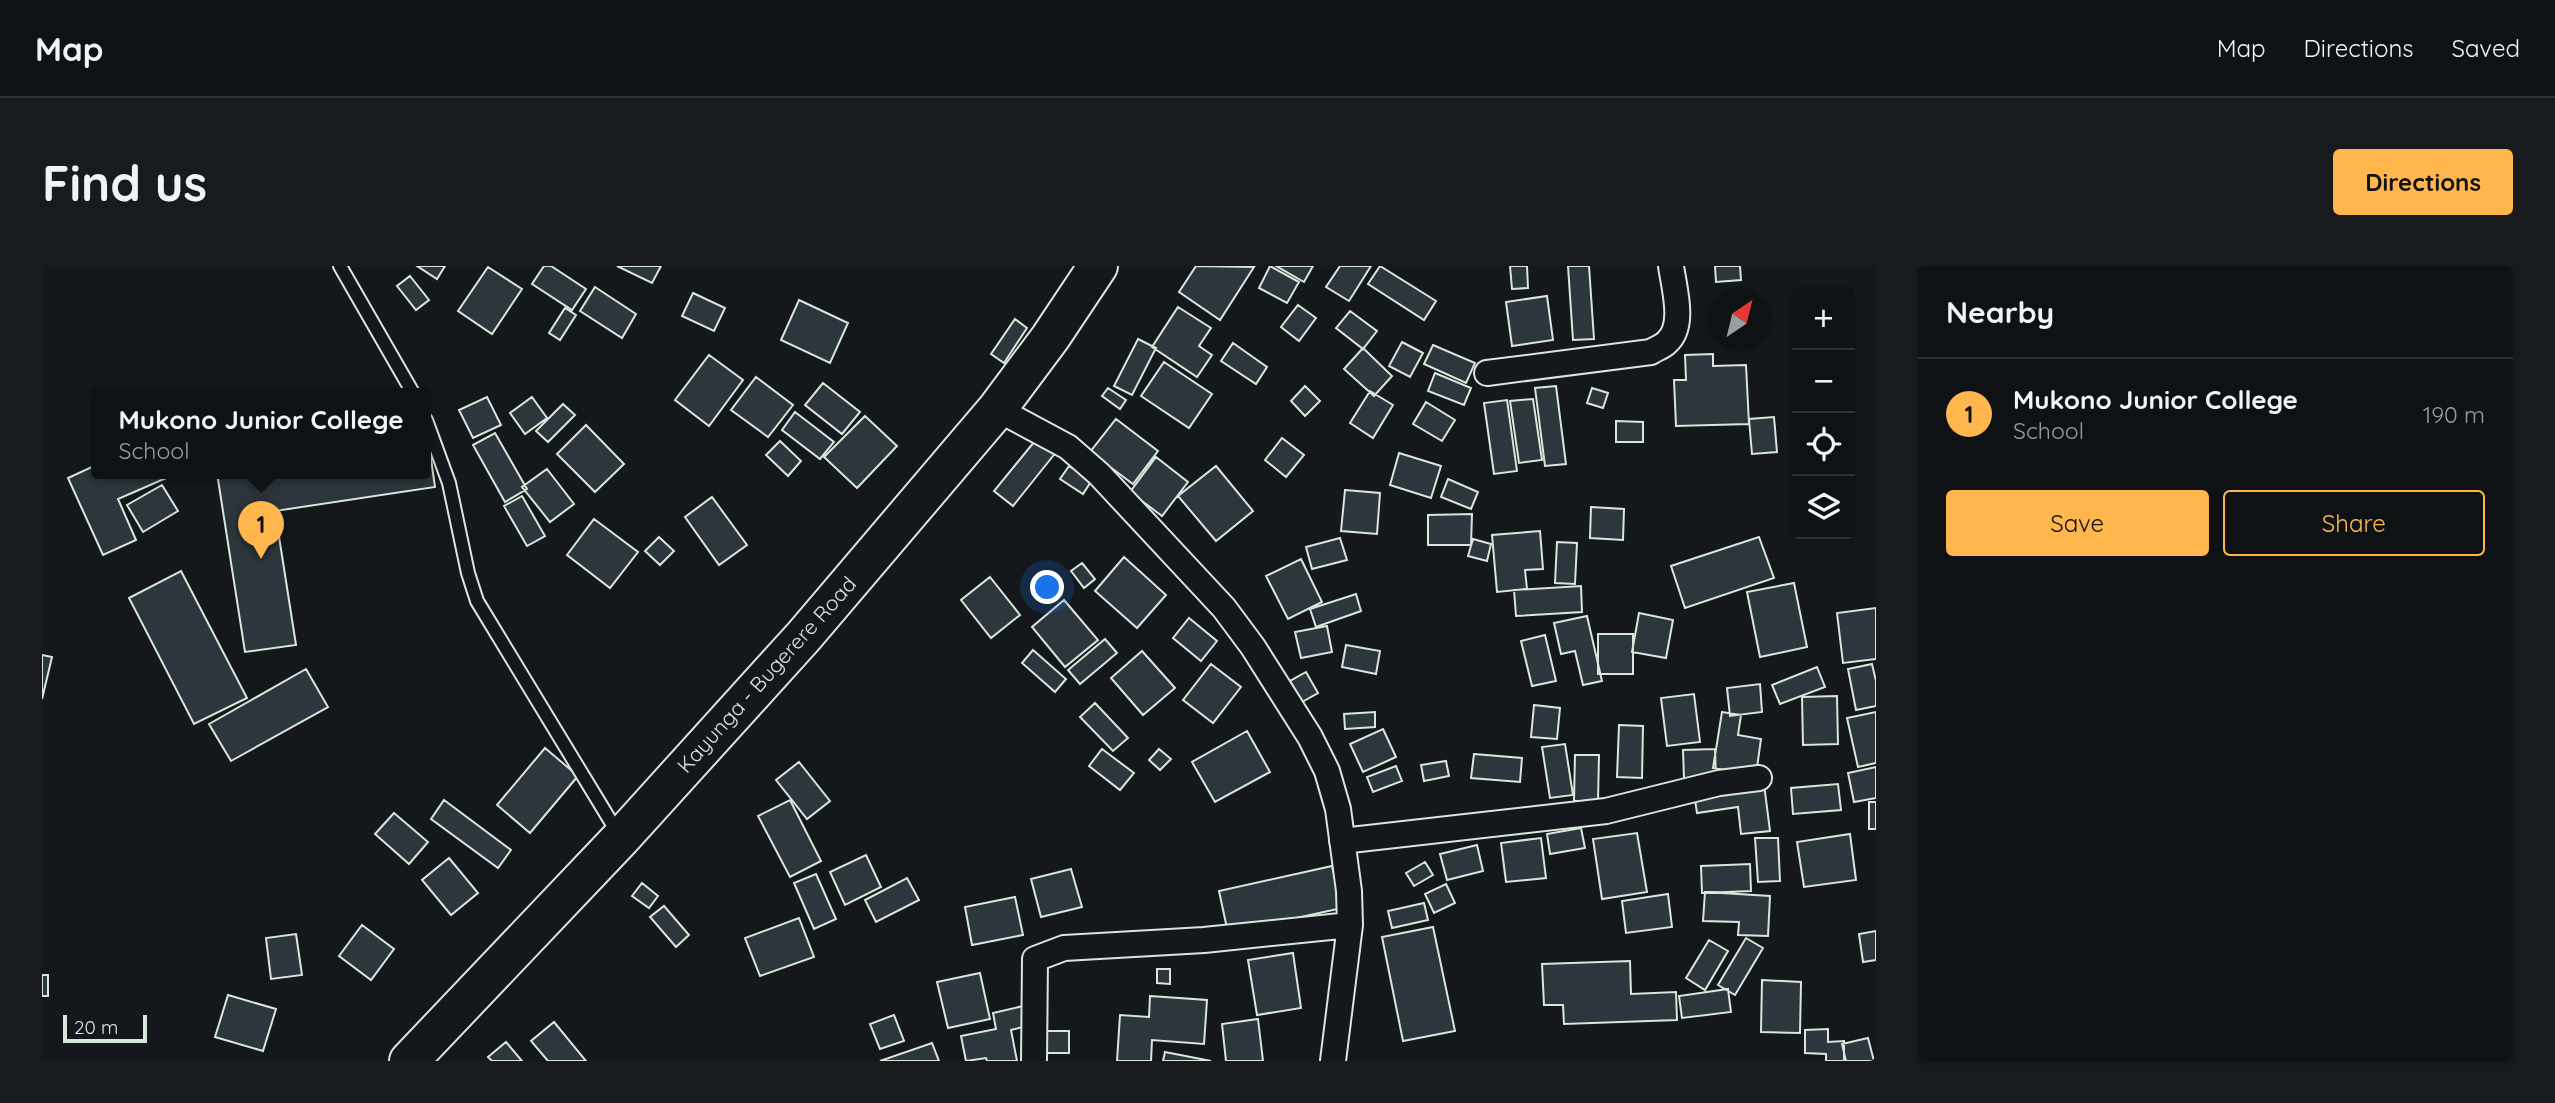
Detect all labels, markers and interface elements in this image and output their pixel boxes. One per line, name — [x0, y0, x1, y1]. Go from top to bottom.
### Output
text: Map — [35, 28, 103, 69]
text: Map — [2217, 33, 2266, 63]
text: Directions — [2304, 33, 2414, 63]
text: Saved — [2452, 33, 2520, 63]
button: Directions — [2333, 149, 2513, 215]
text: Find us — [42, 152, 207, 213]
north arrow — [1708, 287, 1771, 350]
map controls — [1792, 287, 1855, 539]
button: + — [1792, 287, 1855, 350]
text: Nearby — [1946, 293, 2054, 331]
button: − — [1792, 350, 1855, 413]
text: Mukono Junior College — [2013, 383, 2298, 416]
popup — [91, 388, 431, 479]
text: 1 — [1965, 400, 1973, 429]
text: 190 m — [2423, 400, 2485, 429]
text: Mukono Junior College — [119, 403, 403, 436]
button: locate — [1792, 413, 1855, 476]
text: School — [2013, 416, 2084, 445]
text: School — [119, 436, 190, 465]
button: layers — [1792, 476, 1855, 539]
button: Save — [1946, 490, 2209, 556]
button: Share — [2223, 490, 2485, 556]
pin: 1 — [238, 501, 284, 559]
your location — [1030, 570, 1064, 604]
street label: Kayunga - Bugerere Road — [671, 571, 861, 778]
scale bar — [63, 1012, 147, 1044]
text: 20 m — [74, 1015, 118, 1039]

